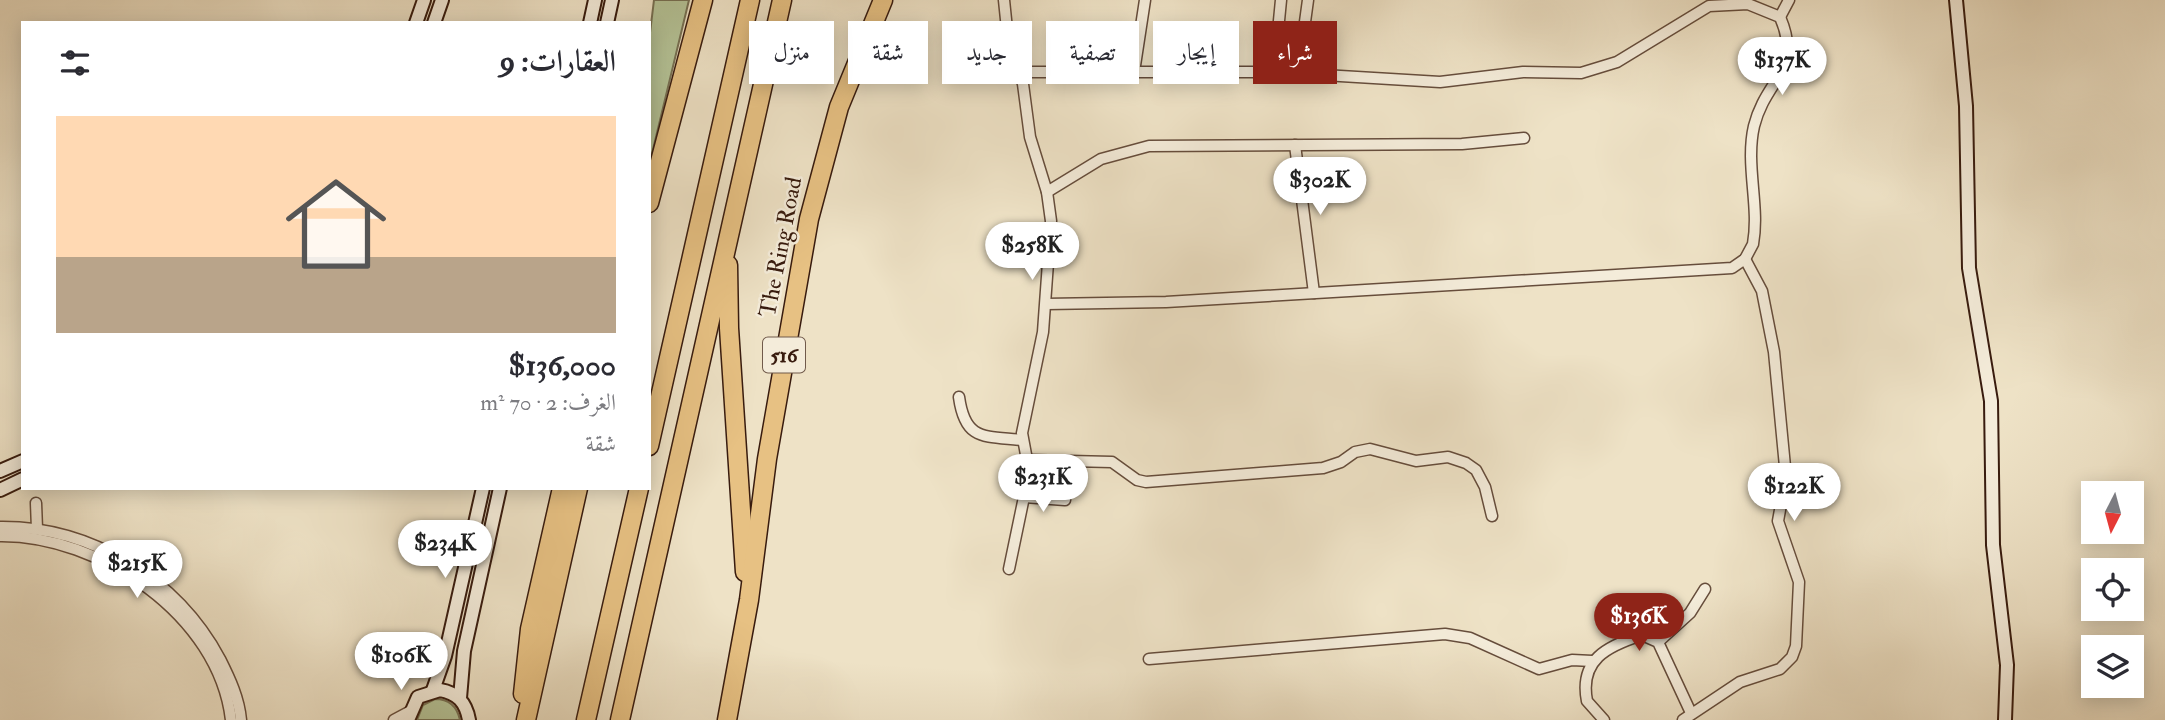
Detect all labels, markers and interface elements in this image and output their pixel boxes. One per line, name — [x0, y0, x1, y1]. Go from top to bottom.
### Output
chip: منزل — [749, 21, 834, 84]
chip: شقة — [848, 21, 928, 84]
chip: جديد — [942, 21, 1032, 84]
chip: تصفية — [1046, 21, 1139, 84]
chip: إيجار — [1153, 21, 1239, 84]
chip: شراء — [1253, 21, 1337, 84]
pin: $137K — [1733, 38, 1831, 97]
text: العقارات: 9 — [500, 43, 616, 80]
icon: filters — [56, 44, 94, 82]
text: $137K — [1754, 45, 1810, 74]
pin: $302K — [1271, 158, 1369, 217]
icon: home — [273, 161, 399, 287]
text: $302K — [1289, 165, 1351, 194]
street label: The Ring Road — [753, 174, 808, 320]
pin: $258K — [983, 222, 1081, 282]
text: $258K — [1001, 230, 1063, 259]
road number: 516 — [763, 338, 805, 372]
text: $136,000 — [508, 347, 616, 384]
text: الغرف: 2 · 70 m² — [480, 388, 616, 417]
text: شقة — [586, 429, 616, 458]
pin: $231K — [994, 454, 1092, 514]
text: $231K — [1014, 462, 1072, 491]
pin: $122K — [1745, 463, 1843, 523]
text: $122K — [1764, 471, 1824, 500]
north arrow — [2081, 481, 2144, 544]
map controls — [2081, 481, 2144, 698]
pin: $234K — [396, 520, 494, 580]
text: $234K — [414, 528, 476, 557]
pin: $215K — [88, 540, 186, 600]
text: $215K — [107, 548, 167, 577]
button: locate — [2081, 558, 2144, 621]
pin: $136K — [1590, 594, 1688, 653]
text: $136K — [1610, 601, 1668, 630]
pin: $106K — [352, 632, 450, 692]
button: layers — [2081, 635, 2144, 698]
text: $106K — [371, 640, 431, 669]

